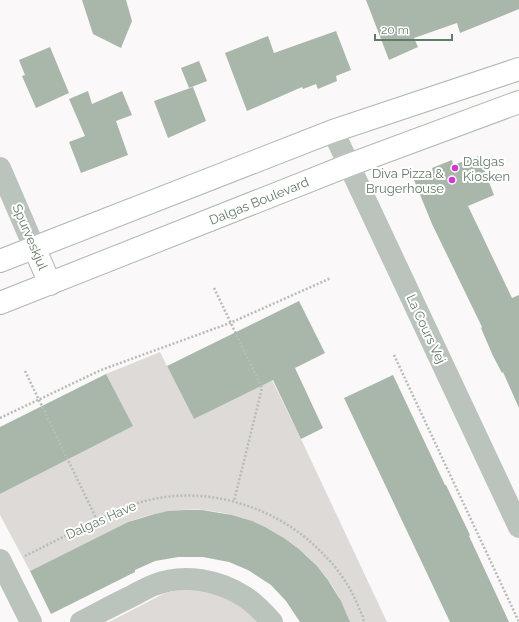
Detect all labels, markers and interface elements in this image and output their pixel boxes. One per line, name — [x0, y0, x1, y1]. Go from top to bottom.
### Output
scale bar — [375, 16, 452, 42]
text: 20 m — [381, 23, 409, 37]
place label: Dalgas Kiosken — [463, 154, 510, 184]
marker: Dalgas Kiosken — [450, 163, 460, 173]
place label: Diva Pizza & Brugerhouse — [366, 166, 444, 196]
street label: Dalgas Boulevard — [207, 174, 311, 228]
marker: Diva Pizza & Brugerhouse — [447, 175, 457, 185]
street label: Spurveskjul — [9, 202, 51, 273]
street label: La Cours Vej — [403, 292, 449, 366]
street label: Dalgas Have — [64, 498, 139, 542]

